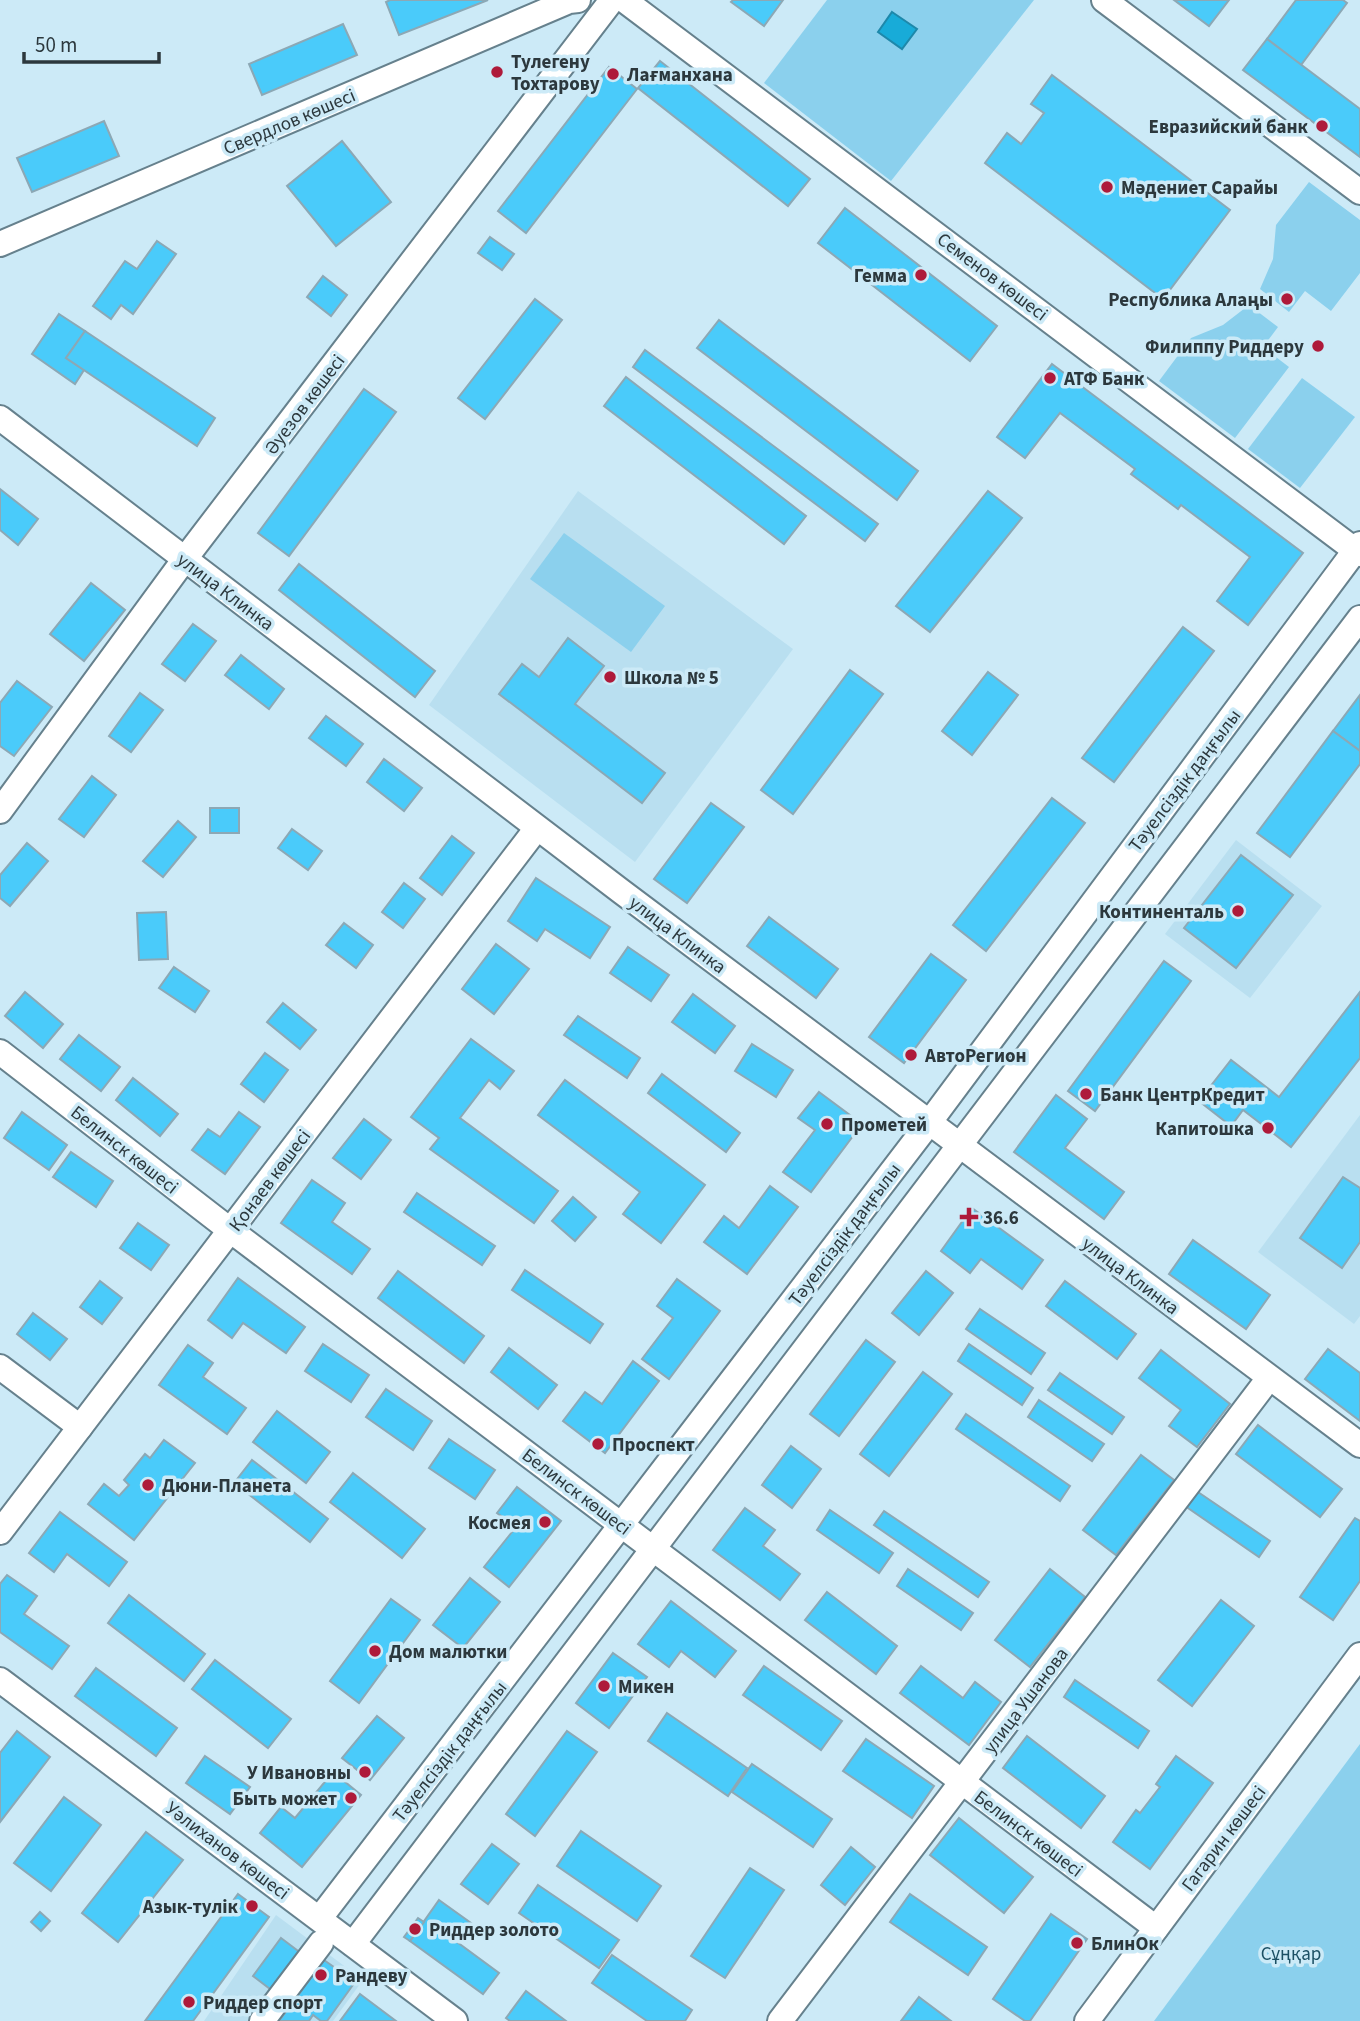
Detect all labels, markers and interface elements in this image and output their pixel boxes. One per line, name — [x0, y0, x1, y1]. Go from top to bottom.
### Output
scale bar — [24, 21, 159, 65]
text: 50 m — [35, 30, 77, 60]
place label: Тулегену Тохтарову — [511, 49, 600, 98]
place label: Лағманхана — [626, 62, 733, 89]
marker: Тулегену Тохтарову — [489, 64, 505, 80]
marker: Лағманхана — [605, 66, 621, 82]
street label: Свердлов көшесі — [219, 82, 360, 162]
place label: Евразийский банк — [1148, 114, 1309, 141]
marker: Евразийский банк — [1314, 118, 1330, 134]
place label: Мәдениет Сарайы — [1121, 175, 1278, 202]
marker: Мәдениет Сарайы — [1099, 179, 1115, 195]
street label: Семенов көшесі — [931, 227, 1053, 328]
place label: Гемма — [854, 263, 907, 290]
marker: Гемма — [913, 267, 929, 283]
place label: Республика Алаңы — [1108, 287, 1273, 314]
marker: Республика Алаңы — [1279, 291, 1295, 307]
place label: Филиппу Риддеру — [1145, 334, 1304, 361]
marker: Филиппу Риддеру — [1310, 338, 1326, 354]
street label: Әуезов көшесі — [258, 349, 352, 461]
place label: АТФ Банк — [1063, 366, 1145, 393]
marker: АТФ Банк — [1042, 370, 1058, 386]
street label: улица Клинка — [171, 547, 279, 638]
place label: Школа № 5 — [624, 665, 719, 692]
marker: Школа № 5 — [602, 669, 618, 685]
street label: Тәуелсіздік даңғылы — [1123, 704, 1248, 858]
street label: улица Клинка — [623, 890, 731, 981]
place label: Континенталь — [1099, 899, 1224, 926]
marker: Континенталь — [1230, 903, 1246, 919]
place label: АвтоРегион — [924, 1043, 1027, 1070]
marker: АвтоРегион — [903, 1047, 919, 1063]
place label: Банк ЦентрКредит — [1100, 1082, 1265, 1109]
marker: Банк ЦентрКредит — [1078, 1086, 1094, 1102]
street label: Белинск көшесі — [64, 1099, 184, 1201]
place label: Прометей — [841, 1112, 927, 1139]
marker: Прометей — [819, 1116, 835, 1132]
place label: Капитошка — [1155, 1116, 1254, 1143]
marker: Капитошка — [1260, 1120, 1276, 1136]
street label: Қонаев көшесі — [223, 1124, 318, 1238]
street label: Тәуелсіздік даңғылы — [783, 1158, 908, 1312]
place label: 36.6 — [983, 1205, 1019, 1232]
marker: 36.6 — [961, 1209, 977, 1225]
street label: улица Клинка — [1076, 1231, 1184, 1322]
place label: Проспект — [612, 1432, 695, 1459]
marker: Проспект — [590, 1436, 606, 1452]
street label: Белинск көшесі — [516, 1442, 636, 1542]
place label: Дюни-Планета — [162, 1473, 291, 1500]
marker: Дюни-Планета — [140, 1477, 156, 1493]
place label: Космея — [468, 1510, 531, 1537]
marker: Космея — [537, 1514, 553, 1530]
place label: Дом малютки — [389, 1639, 507, 1666]
street label: улица Ушанова — [977, 1642, 1075, 1760]
marker: Дом малютки — [367, 1643, 383, 1659]
place label: Микен — [618, 1674, 674, 1701]
street label: Тәуелсіздік даңғылы — [386, 1676, 514, 1828]
marker: Микен — [596, 1678, 612, 1694]
place label: У Ивановны — [247, 1760, 351, 1787]
marker: У Ивановны — [357, 1764, 373, 1780]
street label: Гагарин көшесі — [1175, 1780, 1273, 1897]
street label: Белинск көшесі — [968, 1784, 1088, 1884]
place label: Быть может — [233, 1786, 337, 1813]
marker: Быть может — [343, 1790, 359, 1806]
street label: Уәлиханов көшесі — [160, 1796, 295, 1907]
place label: Азык-тулiк — [142, 1894, 239, 1921]
marker: Азык-тулiк — [244, 1898, 260, 1914]
place label: Риддер золото — [429, 1917, 559, 1944]
marker: Риддер золото — [407, 1921, 423, 1937]
place label: БлинОк — [1091, 1931, 1159, 1958]
marker: БлинОк — [1069, 1935, 1085, 1951]
park label: Сұңқар — [1261, 1941, 1321, 1968]
place label: Рандеву — [335, 1963, 408, 1990]
marker: Рандеву — [313, 1967, 329, 1983]
place label: Риддер спорт — [203, 1990, 323, 2017]
marker: Риддер спорт — [181, 1994, 197, 2010]

